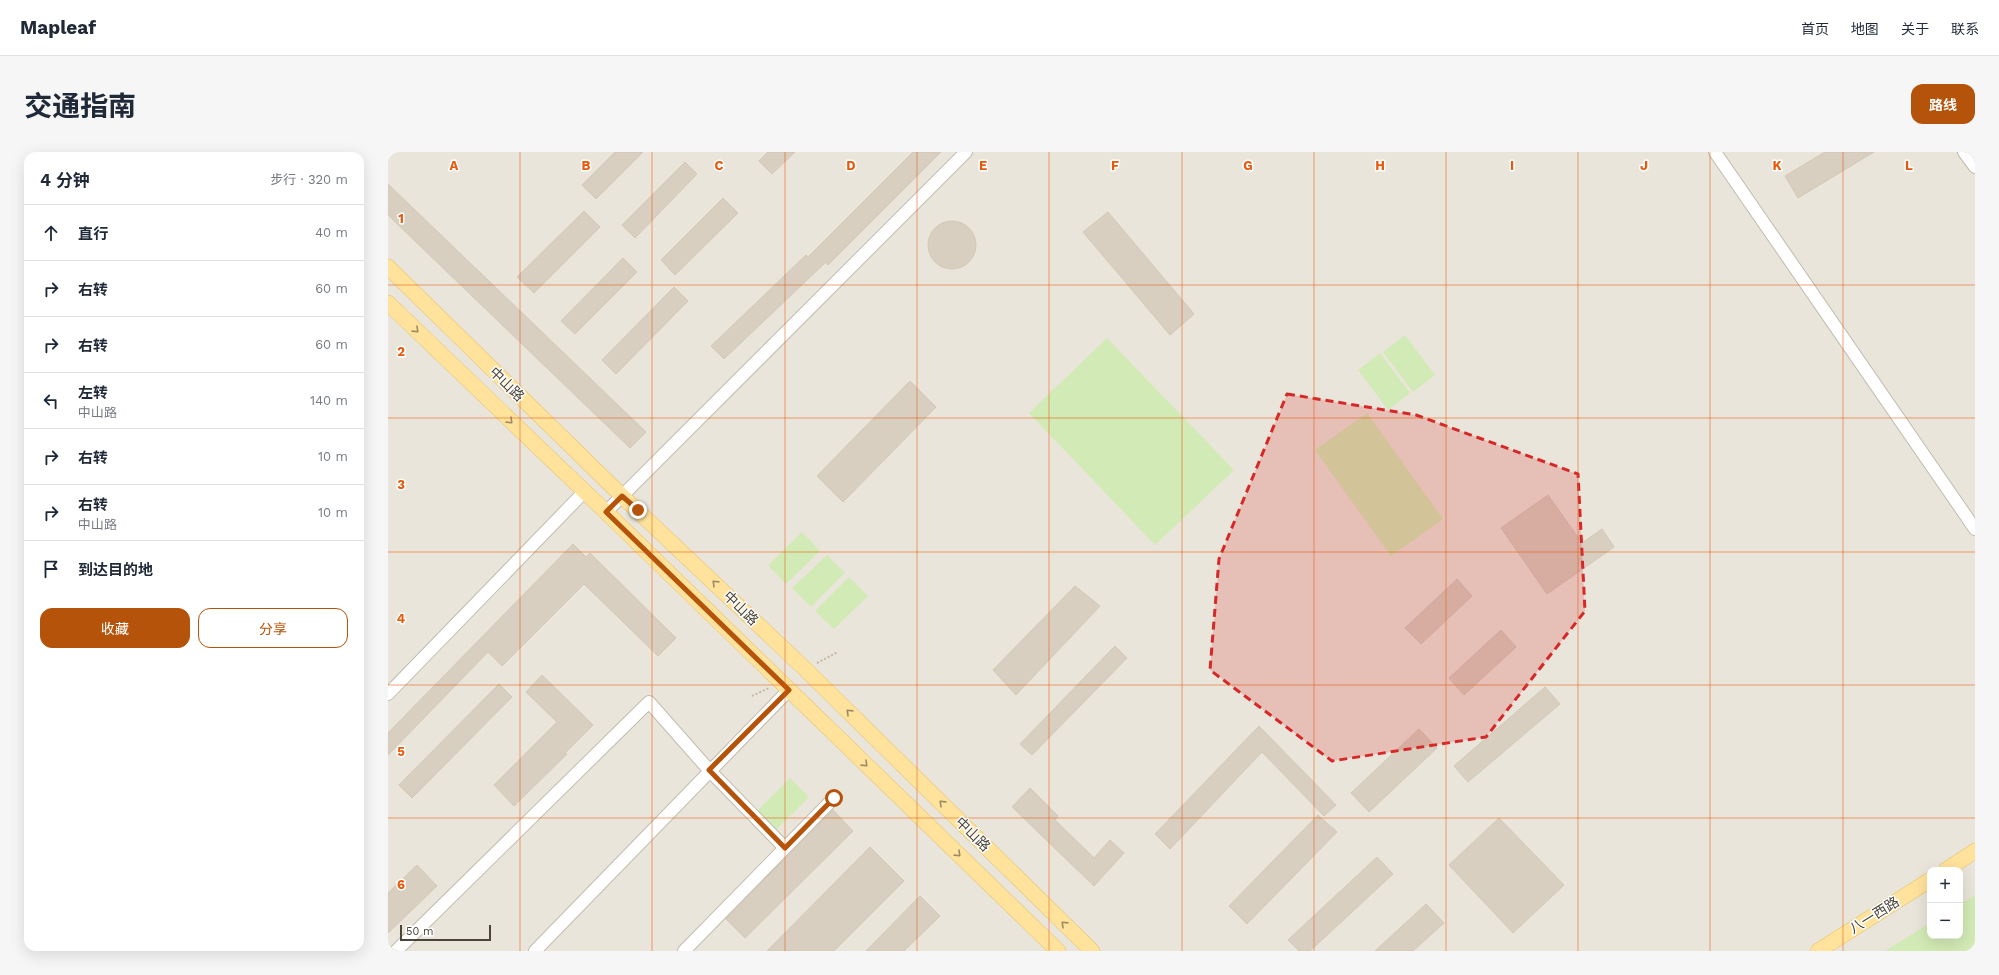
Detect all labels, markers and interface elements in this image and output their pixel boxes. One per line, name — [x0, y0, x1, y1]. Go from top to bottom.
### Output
text: Mapleaf — [20, 16, 96, 39]
text: 首页 — [1801, 21, 1829, 37]
text: 地图 — [1851, 21, 1879, 37]
text: 关于 — [1901, 21, 1929, 37]
text: 联系 — [1951, 21, 1979, 37]
button: 路线 — [1911, 84, 1975, 124]
text: 交通指南 — [24, 90, 136, 123]
text: A — [450, 158, 459, 173]
text: B — [582, 158, 591, 173]
text: C — [715, 158, 724, 173]
text: D — [846, 158, 856, 173]
text: E — [979, 158, 987, 173]
text: F — [1111, 158, 1119, 173]
text: G — [1243, 158, 1253, 173]
text: H — [1375, 158, 1385, 173]
text: I — [1510, 158, 1514, 173]
text: J — [1640, 158, 1648, 173]
text: K — [1772, 158, 1782, 173]
text: L — [1905, 158, 1913, 173]
text: 4 分钟 — [40, 170, 90, 190]
text: 步行 · 320 m — [270, 172, 348, 187]
text: 1 — [398, 211, 404, 226]
icon: ahead — [40, 222, 62, 244]
text: 直行 — [78, 225, 108, 243]
text: 40 m — [315, 225, 348, 240]
icon: right — [40, 278, 62, 300]
text: 右转 — [78, 281, 108, 299]
text: 60 m — [315, 281, 348, 296]
one-way arrow — [411, 325, 419, 333]
icon: right — [40, 334, 62, 356]
text: 右转 — [78, 337, 108, 355]
text: 60 m — [315, 337, 348, 352]
text: 2 — [397, 344, 405, 359]
street label: 中山路 — [486, 364, 528, 404]
text: 左转 — [78, 384, 108, 402]
icon: left — [40, 390, 62, 412]
text: 140 m — [310, 393, 348, 408]
text: 中山路 — [78, 405, 117, 420]
one-way arrow — [505, 416, 513, 423]
icon: right — [40, 446, 62, 468]
text: 右转 — [78, 449, 108, 467]
text: 10 m — [318, 449, 348, 464]
text: 3 — [397, 477, 405, 492]
text: 右转 — [78, 496, 108, 514]
route end — [629, 501, 647, 519]
icon: right — [40, 502, 62, 524]
text: 10 m — [318, 505, 348, 520]
text: 中山路 — [78, 517, 117, 532]
icon: arrive — [40, 558, 62, 580]
text: 到达目的地 — [78, 561, 153, 579]
one-way arrow — [712, 581, 720, 588]
street label: 中山路 — [720, 588, 762, 628]
button: 收藏 — [40, 608, 190, 648]
button: 分享 — [198, 608, 348, 648]
text: 4 — [397, 611, 406, 626]
one-way arrow — [846, 709, 854, 717]
text: 5 — [397, 744, 405, 759]
one-way arrow — [860, 759, 868, 767]
route start — [825, 789, 843, 807]
one-way arrow — [939, 800, 947, 808]
street label: 中山路 — [952, 814, 994, 854]
one-way arrow — [953, 849, 961, 857]
map controls — [1927, 867, 1963, 939]
button: + — [1927, 867, 1963, 903]
text: 6 — [397, 877, 405, 892]
street label: 八一西路 — [1846, 893, 1902, 937]
button: − — [1927, 903, 1963, 939]
one-way arrow — [1061, 921, 1069, 929]
scale bar — [400, 923, 491, 942]
text: 50 m — [406, 925, 433, 938]

